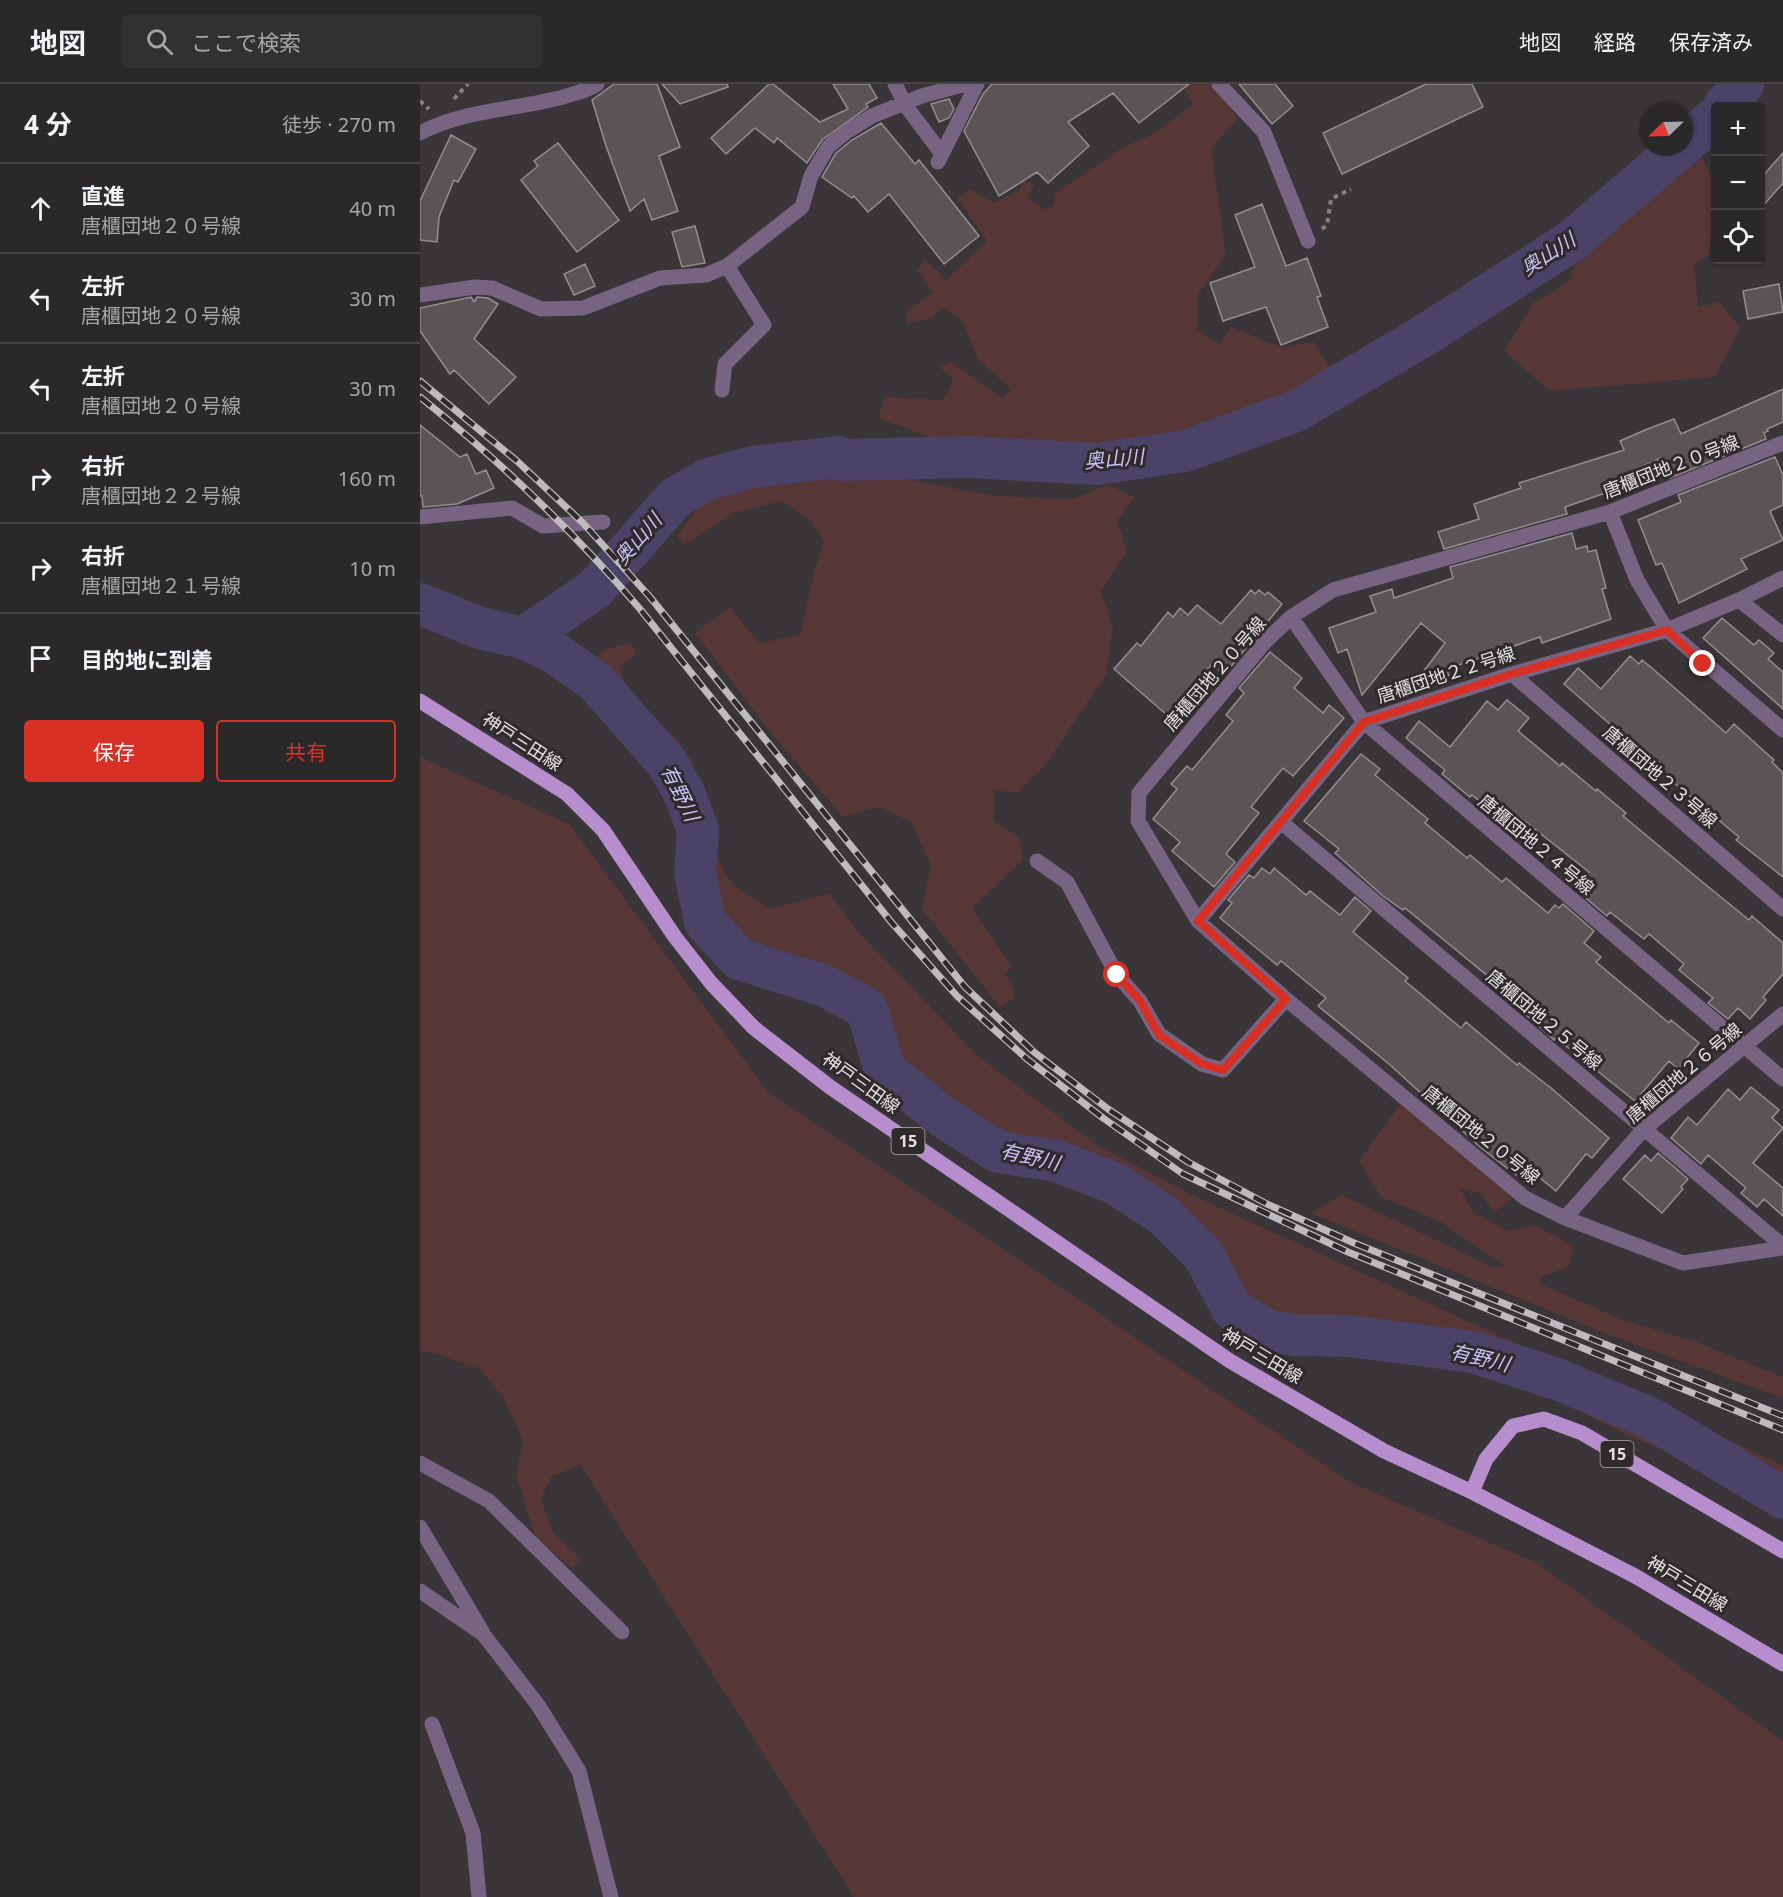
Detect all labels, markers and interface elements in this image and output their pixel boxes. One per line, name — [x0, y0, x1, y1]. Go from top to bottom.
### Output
search box — [122, 14, 542, 68]
text: 地図 — [30, 23, 86, 61]
icon: search — [143, 25, 176, 58]
text: ここで検索 — [191, 27, 301, 57]
text: 地図 — [1519, 28, 1561, 56]
text: 経路 — [1594, 28, 1636, 56]
text: 保存済み — [1669, 28, 1753, 56]
north arrow — [1639, 102, 1693, 156]
map controls — [1711, 102, 1765, 264]
button: + — [1711, 102, 1765, 156]
text: 4 分 — [24, 106, 72, 142]
text: 徒歩 · 270 m — [282, 111, 396, 138]
button: − — [1711, 156, 1765, 210]
text: 直進 — [81, 180, 125, 210]
icon: ahead — [24, 192, 57, 225]
text: 40 m — [349, 195, 396, 222]
button: locate — [1711, 210, 1765, 264]
text: 唐櫃団地２０号線 — [81, 212, 241, 239]
water label: 奥山川 — [1515, 225, 1582, 281]
text: 左折 — [81, 270, 125, 300]
icon: left — [24, 282, 57, 315]
text: 30 m — [349, 285, 396, 312]
text: 唐櫃団地２０号線 — [81, 302, 241, 329]
text: 左折 — [81, 360, 125, 390]
icon: left — [24, 372, 57, 405]
text: 30 m — [349, 375, 396, 402]
text: 唐櫃団地２０号線 — [81, 392, 241, 419]
street label: 唐櫃団地２０号線 — [1599, 429, 1742, 503]
water label: 奥山川 — [1083, 442, 1147, 475]
text: 右折 — [81, 450, 125, 480]
icon: right — [24, 462, 57, 495]
text: 160 m — [338, 465, 396, 492]
text: 唐櫃団地２２号線 — [81, 482, 241, 509]
water label: 奥山川 — [608, 506, 669, 570]
text: 右折 — [81, 540, 125, 570]
icon: right — [24, 552, 57, 585]
text: 10 m — [349, 555, 396, 582]
text: 唐櫃団地２１号線 — [81, 572, 241, 599]
street label: 唐櫃団地２０号線 — [1158, 611, 1271, 736]
street label: 唐櫃団地２２号線 — [1374, 640, 1518, 708]
icon: arrive — [24, 642, 57, 675]
text: 目的地に到着 — [81, 644, 213, 674]
route end — [1689, 650, 1715, 676]
street label: 神戸三田線 — [478, 707, 567, 776]
button: 保存 — [24, 720, 204, 782]
button: 共有 — [216, 720, 396, 782]
street label: 唐櫃団地２３号線 — [1598, 720, 1723, 833]
water label: 有野川 — [655, 760, 707, 827]
street label: 唐櫃団地２４号線 — [1474, 789, 1600, 900]
route start — [1103, 961, 1129, 987]
street label: 唐櫃団地２５号線 — [1482, 964, 1608, 1075]
street label: 唐櫃団地２６号線 — [1620, 1017, 1746, 1128]
street label: 神戸三田線 — [818, 1046, 905, 1118]
street label: 唐櫃団地２０号線 — [1418, 1080, 1545, 1189]
road number: 15 — [892, 1128, 924, 1154]
water label: 有野川 — [998, 1137, 1064, 1177]
street label: 神戸三田線 — [1218, 1322, 1307, 1389]
water label: 有野川 — [1448, 1338, 1514, 1378]
road number: 15 — [1600, 1441, 1634, 1467]
street label: 神戸三田線 — [1643, 1550, 1732, 1617]

